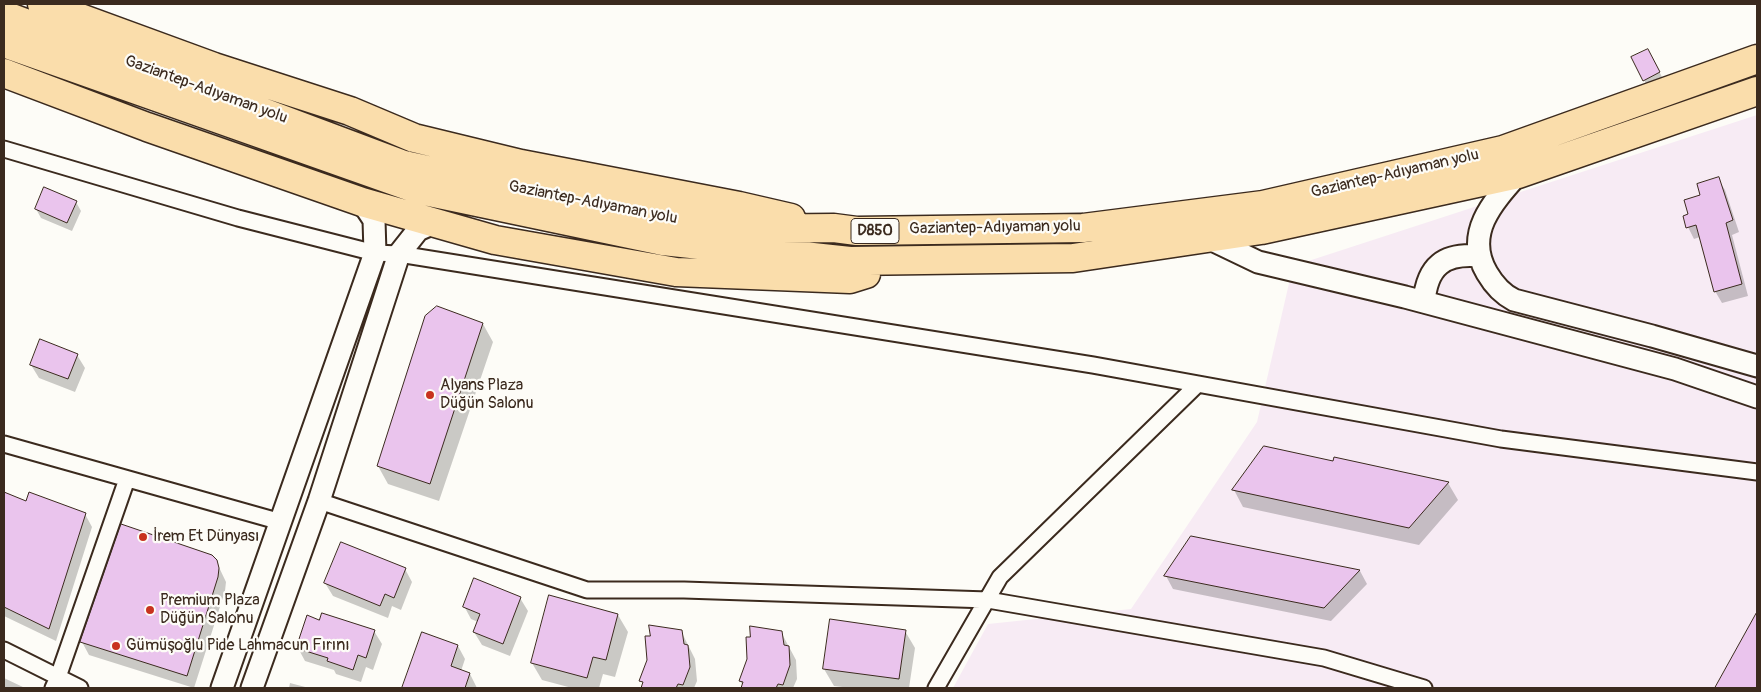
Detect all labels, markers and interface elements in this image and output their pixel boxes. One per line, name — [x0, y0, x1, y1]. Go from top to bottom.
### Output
street label: Gaziantep-Adıyaman yolu — [122, 52, 290, 128]
street label: Gaziantep-Adıyaman yolu — [1309, 145, 1481, 203]
street label: Gaziantep-Adıyaman yolu — [507, 177, 679, 229]
street label: Gaziantep-Adıyaman yolu — [909, 217, 1081, 239]
road number: D850 — [851, 218, 899, 244]
place label: Alyans Plaza Düğün Salonu — [440, 376, 534, 414]
marker: Alyans Plaza Düğün Salonu — [424, 389, 436, 401]
place label: İrem Et Dünyası — [153, 527, 259, 547]
marker: İrem Et Dünyası — [137, 531, 149, 543]
place label: Premium Plaza Düğün Salonu — [160, 591, 260, 629]
marker: Premium Plaza Düğün Salonu — [144, 604, 156, 616]
place label: Gümüşoğlu Pide Lahmacun Fırını — [126, 636, 350, 656]
marker: Gümüşoğlu Pide Lahmacun Fırını — [110, 640, 122, 652]

